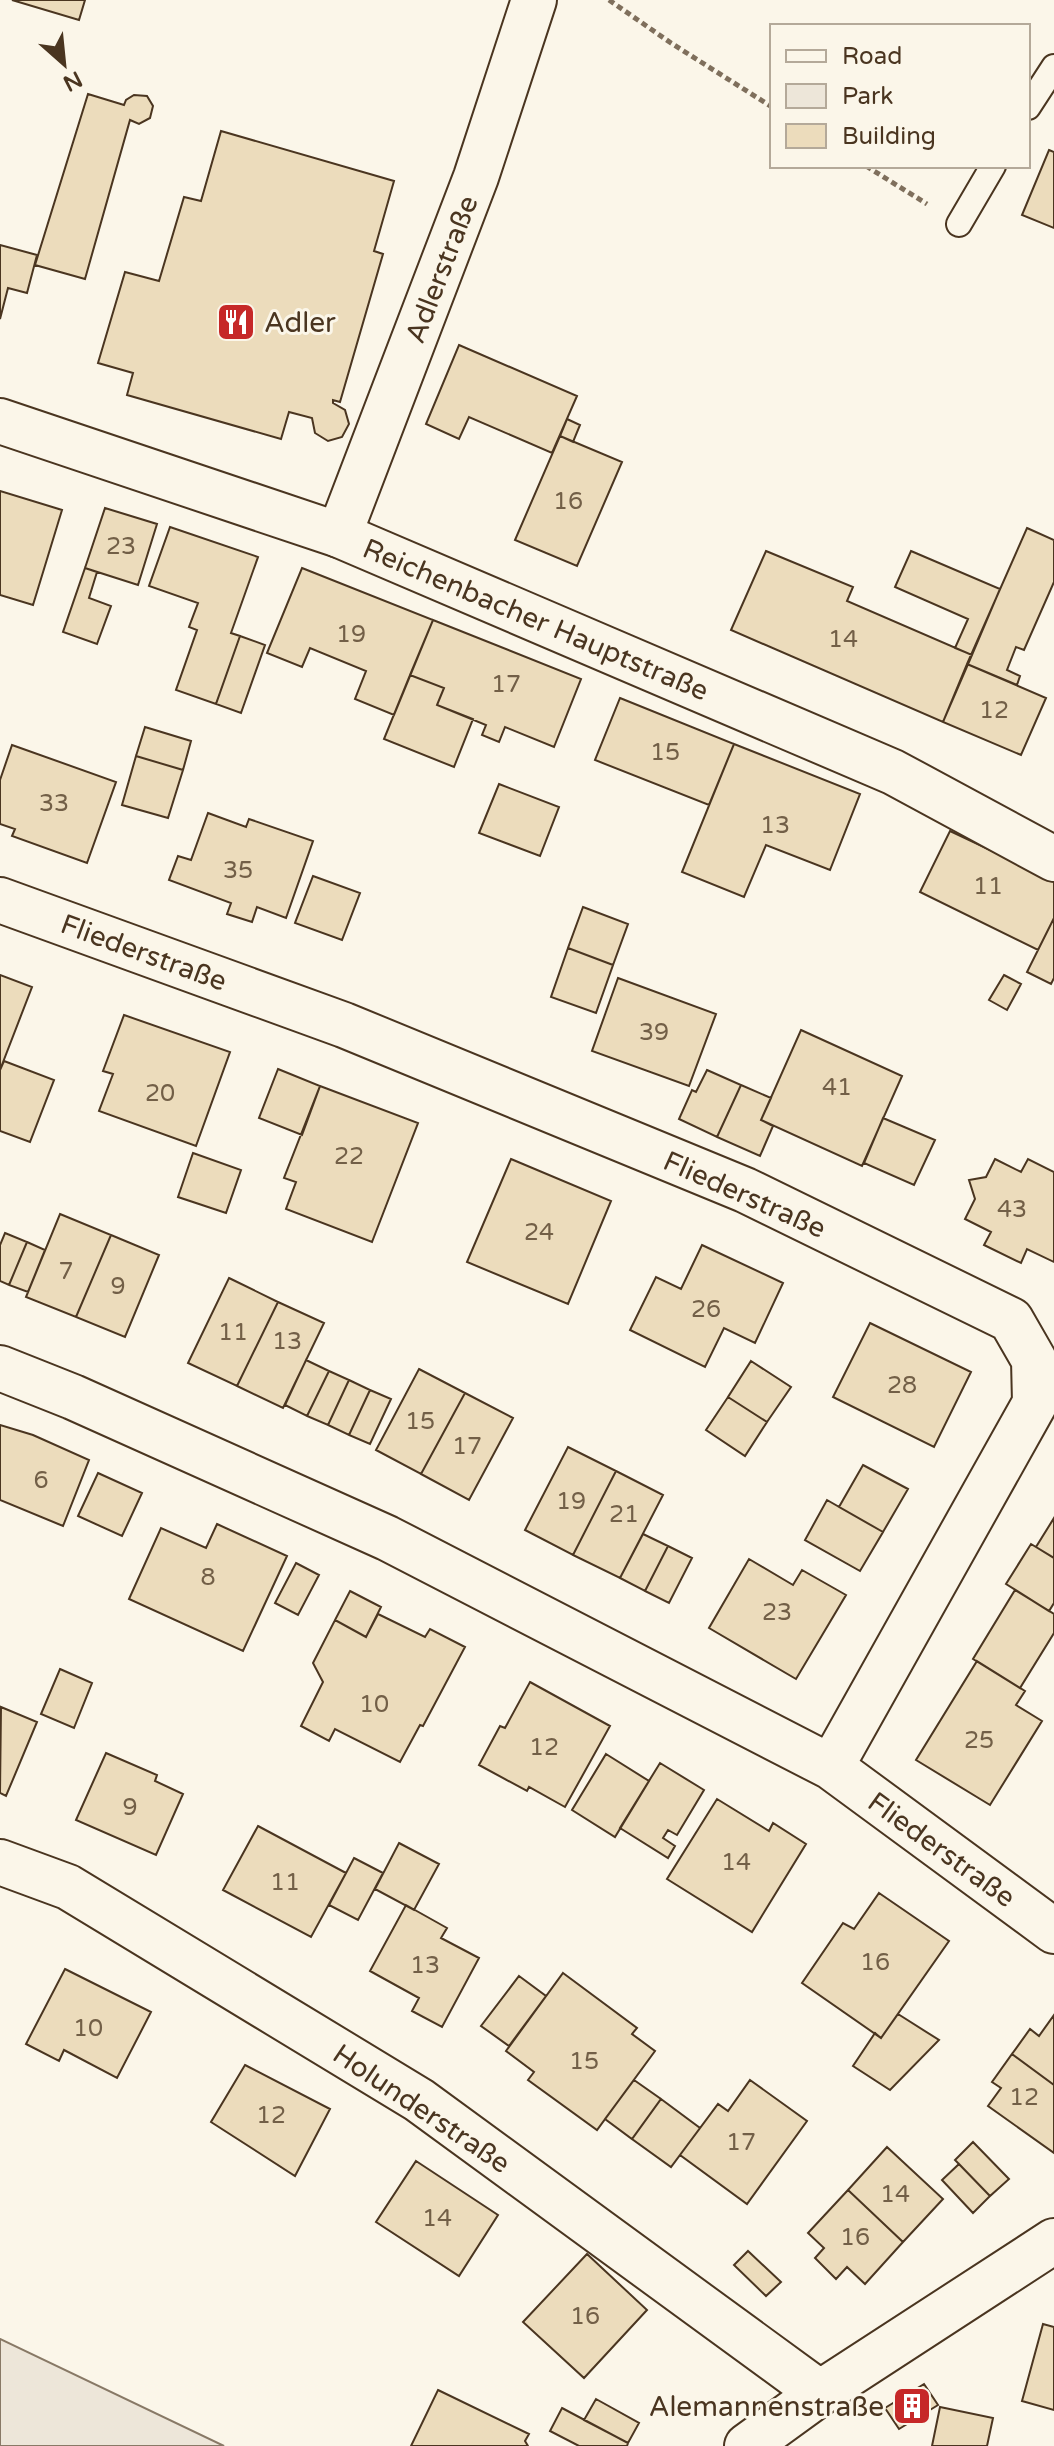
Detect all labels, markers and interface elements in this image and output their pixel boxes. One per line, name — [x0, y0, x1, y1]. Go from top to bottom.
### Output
north arrow — [24, 24, 104, 104]
legend — [770, 24, 1030, 168]
text: Road — [842, 42, 902, 71]
text: N — [59, 65, 86, 97]
text: Park — [842, 82, 893, 111]
text: Building — [842, 122, 936, 151]
street label: Adlerstraße — [398, 191, 486, 348]
restaurant icon: Adler — [215, 301, 257, 343]
place label: Adler — [264, 306, 336, 340]
house number: 16 — [553, 487, 583, 516]
house number: 23 — [106, 532, 136, 561]
street label: Reichenbacher Hauptstraße — [358, 532, 714, 708]
house number: 19 — [336, 620, 366, 649]
house number: 14 — [828, 625, 858, 654]
house number: 17 — [491, 670, 521, 699]
house number: 12 — [979, 696, 1009, 725]
house number: 15 — [650, 738, 680, 767]
house number: 33 — [39, 789, 69, 818]
house number: 13 — [760, 811, 790, 840]
house number: 35 — [223, 856, 253, 885]
house number: 11 — [973, 872, 1003, 901]
street label: Fliederstraße — [56, 907, 231, 999]
house number: 39 — [639, 1018, 669, 1047]
house number: 41 — [822, 1073, 852, 1102]
house number: 20 — [145, 1079, 175, 1108]
house number: 22 — [334, 1142, 364, 1171]
street label: Fliederstraße — [658, 1144, 831, 1246]
house number: 43 — [997, 1195, 1027, 1224]
house number: 24 — [524, 1218, 554, 1247]
house number: 7 — [58, 1257, 74, 1286]
house number: 9 — [110, 1272, 126, 1301]
house number: 26 — [691, 1295, 721, 1324]
house number: 11 — [218, 1318, 248, 1347]
house number: 13 — [272, 1327, 302, 1356]
house number: 28 — [887, 1371, 917, 1400]
house number: 15 — [405, 1407, 435, 1436]
house number: 17 — [452, 1432, 482, 1461]
house number: 6 — [33, 1466, 49, 1495]
house number: 19 — [556, 1487, 586, 1516]
house number: 21 — [609, 1500, 639, 1529]
house number: 8 — [200, 1563, 216, 1592]
house number: 23 — [762, 1598, 792, 1627]
house number: 10 — [359, 1690, 389, 1719]
house number: 25 — [964, 1726, 994, 1755]
house number: 12 — [529, 1733, 559, 1762]
street label: Fliederstraße — [861, 1785, 1022, 1915]
house number: 9 — [122, 1793, 138, 1822]
house number: 14 — [721, 1848, 751, 1877]
house number: 11 — [270, 1868, 300, 1897]
house number: 16 — [860, 1948, 890, 1977]
house number: 13 — [410, 1951, 440, 1980]
house number: 10 — [73, 2014, 103, 2043]
street label: Holunderstraße — [326, 2037, 517, 2181]
house number: 15 — [569, 2047, 599, 2076]
house number: 12 — [1009, 2083, 1039, 2112]
house number: 12 — [256, 2101, 286, 2130]
house number: 17 — [726, 2128, 756, 2157]
house number: 14 — [880, 2180, 910, 2209]
house number: 14 — [422, 2204, 452, 2233]
house number: 16 — [840, 2223, 870, 2252]
house number: 16 — [570, 2302, 600, 2331]
building icon: Alemannenstraße — [891, 2385, 933, 2427]
place label: Alemannenstraße — [649, 2390, 884, 2424]

